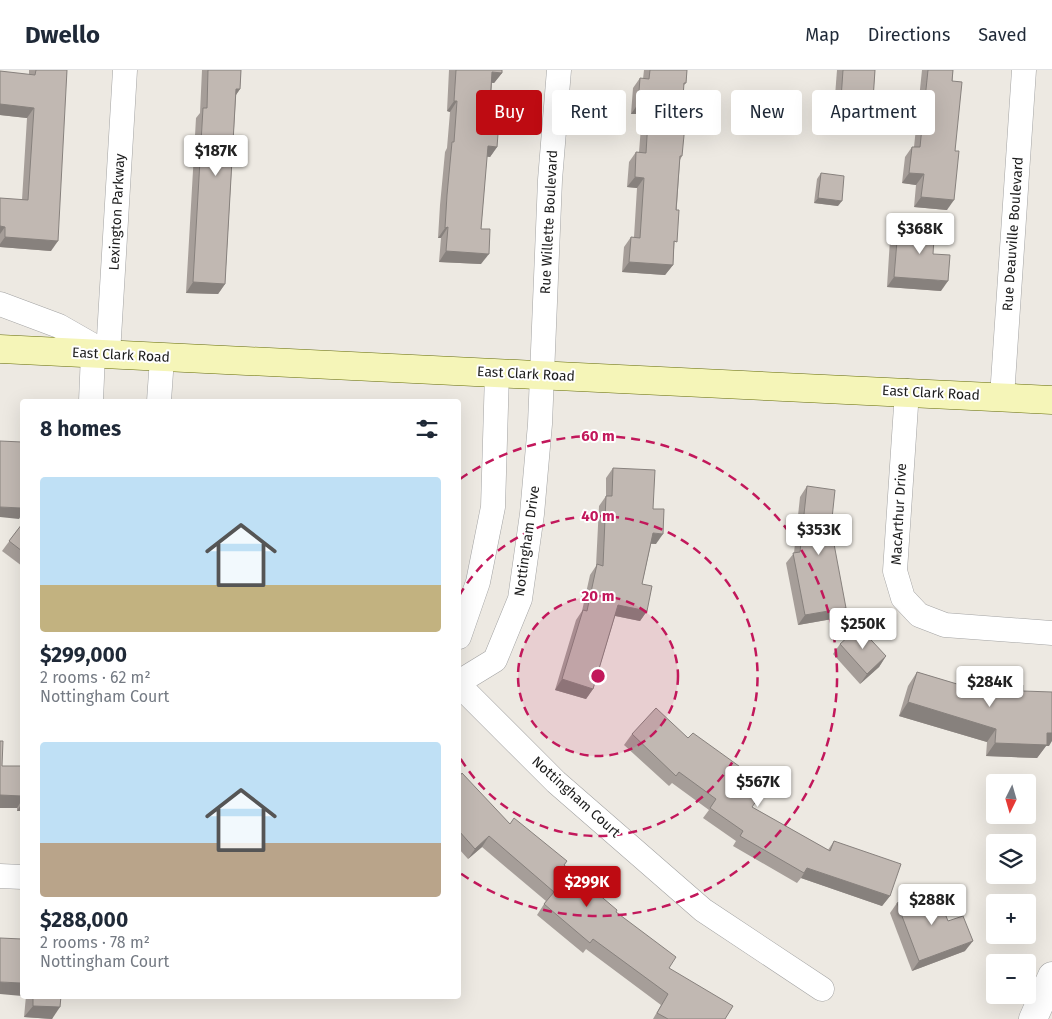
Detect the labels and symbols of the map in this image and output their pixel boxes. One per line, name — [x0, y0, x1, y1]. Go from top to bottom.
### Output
pin: $187K — [181, 134, 251, 177]
street label: Rue Willette Boulevard — [537, 149, 561, 295]
street label: Lexington Parkway — [105, 153, 129, 271]
street label: Rue Deauville Boulevard — [999, 156, 1027, 312]
pin: $368K — [885, 212, 955, 255]
street label: East Clark Road — [72, 344, 170, 366]
street label: East Clark Road — [477, 363, 575, 385]
street label: East Clark Road — [882, 382, 980, 404]
text: 60 m — [581, 427, 615, 445]
street label: MacArthur Drive — [888, 463, 910, 565]
street label: Nottingham Drive — [511, 485, 543, 597]
text: 40 m — [581, 507, 615, 525]
pin: $353K — [784, 514, 854, 556]
text: 20 m — [582, 587, 614, 605]
pin: $250K — [828, 608, 898, 650]
pin: $284K — [955, 666, 1025, 708]
centre of rings — [589, 667, 607, 685]
street label: Nottingham Court — [528, 753, 624, 842]
pin: $567K — [723, 766, 793, 808]
north arrow — [986, 774, 1036, 824]
pin: $299K — [552, 866, 622, 908]
pin: $288K — [897, 884, 967, 926]

